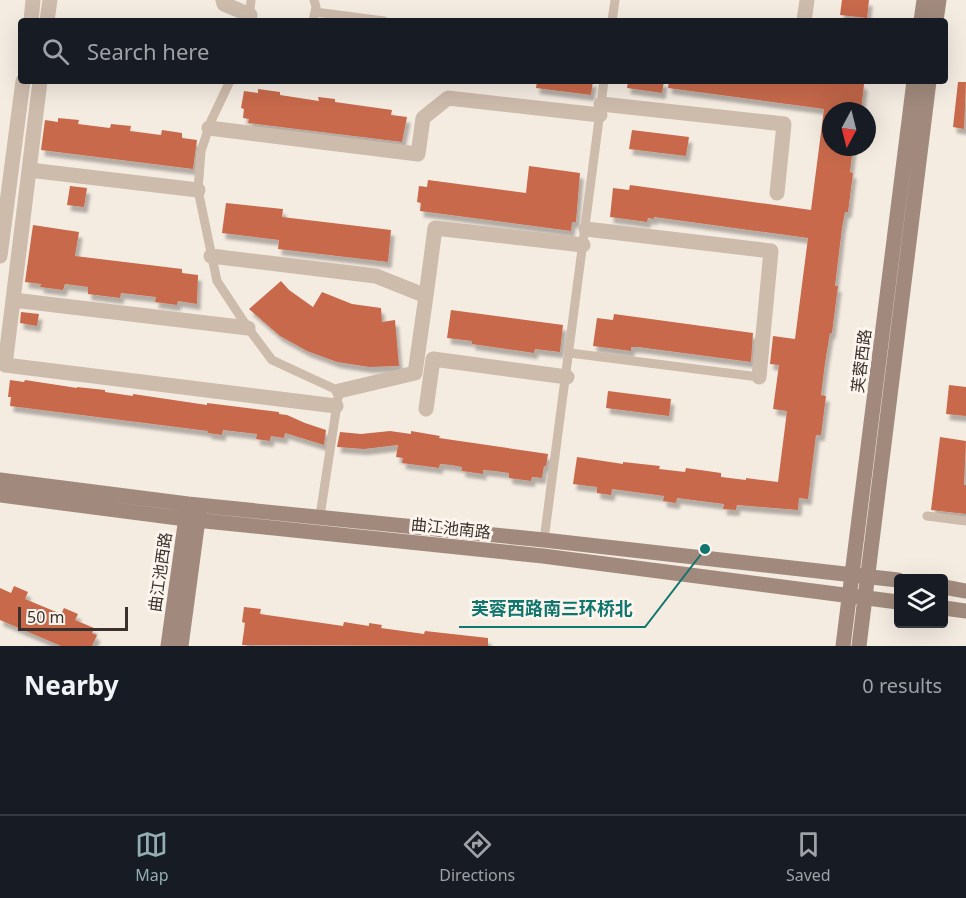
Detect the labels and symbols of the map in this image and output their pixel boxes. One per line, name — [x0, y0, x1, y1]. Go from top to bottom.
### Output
north arrow — [822, 102, 876, 156]
street label: 芙蓉西路 — [846, 328, 876, 394]
street label: 曲江池南路 — [410, 513, 492, 543]
street label: 曲江池西路 — [144, 531, 176, 613]
callout: 芙蓉西路南三环桥北 — [459, 591, 645, 627]
text: 芙蓉西路南三环桥北 — [471, 596, 633, 620]
scale bar — [18, 604, 128, 632]

